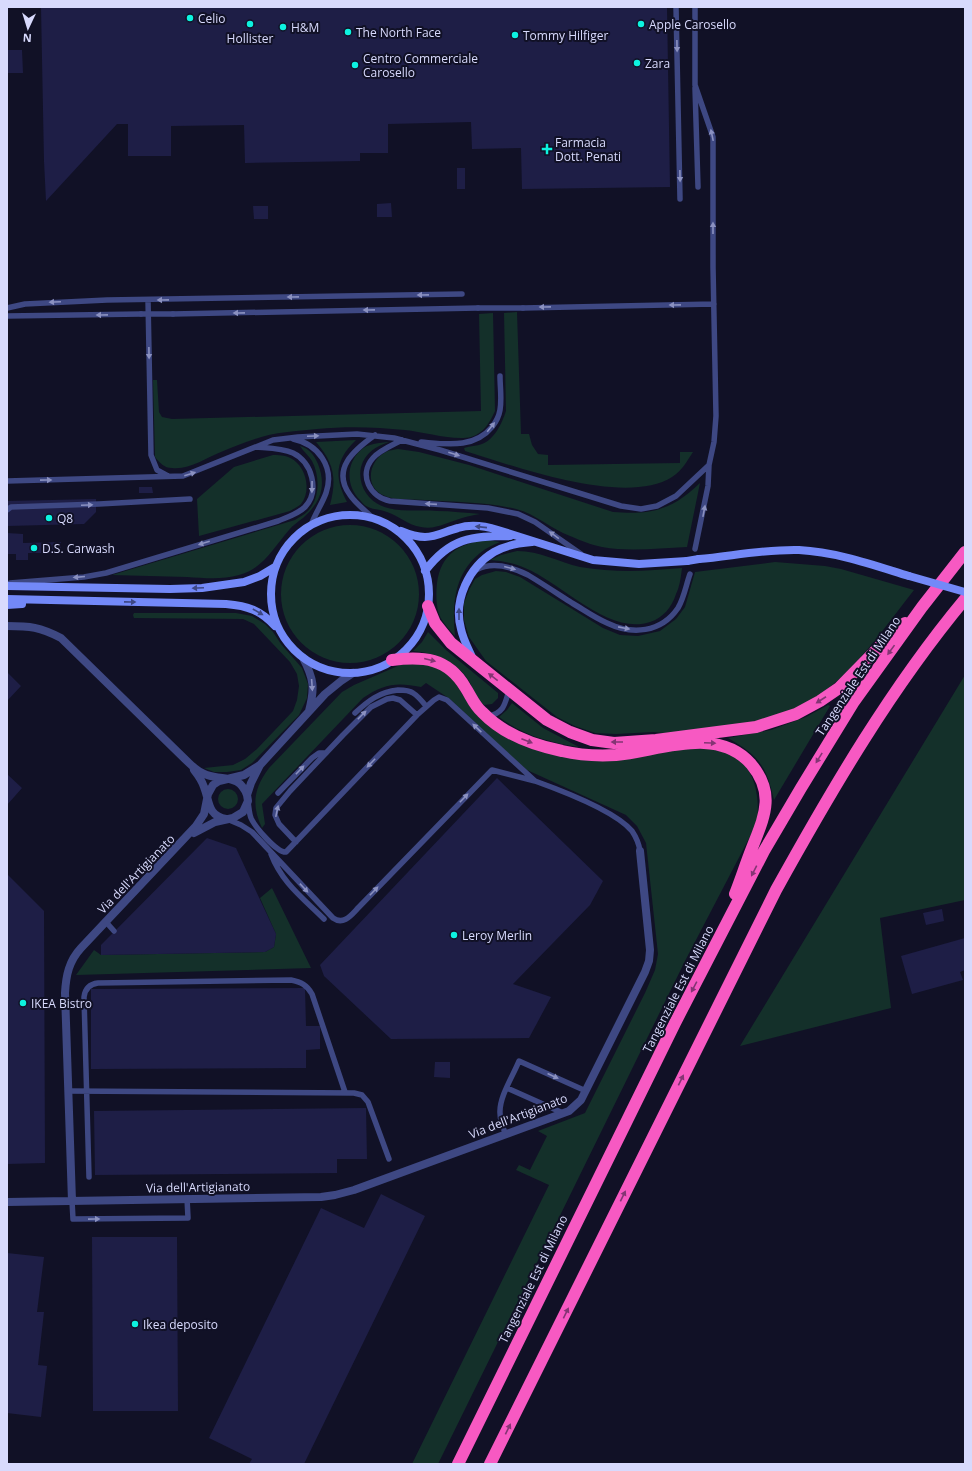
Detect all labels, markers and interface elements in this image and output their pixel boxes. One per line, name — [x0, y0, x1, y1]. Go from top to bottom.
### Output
north arrow — [8, 8, 48, 48]
place label: Celio — [198, 10, 226, 27]
marker: Celio — [185, 13, 195, 23]
place label: Apple Carosello — [649, 16, 736, 33]
marker: Hollister — [245, 19, 255, 29]
place label: H&M — [291, 19, 319, 36]
marker: Apple Carosello — [636, 19, 646, 29]
marker: H&M — [278, 22, 288, 32]
place label: The North Face — [356, 24, 441, 41]
marker: The North Face — [343, 27, 353, 37]
place label: Tommy Hilfiger — [523, 27, 608, 44]
place label: Hollister — [227, 30, 273, 47]
marker: Tommy Hilfiger — [510, 30, 520, 40]
text: N — [22, 31, 32, 46]
one-way arrow — [674, 40, 680, 53]
place label: Centro Commerciale Carosello — [363, 50, 478, 81]
place label: Zara — [645, 55, 670, 72]
marker: Zara — [632, 58, 642, 68]
marker: Centro Commerciale Carosello — [350, 60, 360, 70]
one-way arrow — [708, 129, 714, 142]
place label: Farmacia Dott. Penati — [555, 134, 621, 165]
marker: Farmacia Dott. Penati — [542, 144, 552, 154]
one-way arrow — [677, 170, 683, 183]
one-way arrow — [710, 221, 716, 234]
one-way arrow — [416, 292, 429, 298]
one-way arrow — [286, 294, 299, 300]
one-way arrow — [157, 296, 169, 303]
one-way arrow — [49, 299, 61, 306]
one-way arrow — [668, 302, 681, 308]
one-way arrow — [538, 304, 551, 310]
one-way arrow — [362, 307, 375, 313]
one-way arrow — [232, 310, 245, 316]
one-way arrow — [95, 312, 108, 318]
one-way arrow — [146, 347, 152, 360]
one-way arrow — [487, 421, 496, 432]
one-way arrow — [307, 433, 320, 439]
one-way arrow — [449, 452, 461, 458]
one-way arrow — [184, 470, 196, 476]
one-way arrow — [40, 476, 52, 483]
one-way arrow — [309, 481, 315, 494]
one-way arrow — [425, 500, 437, 507]
one-way arrow — [81, 501, 93, 508]
one-way arrow — [701, 505, 707, 517]
place label: Q8 — [57, 510, 73, 527]
marker: Q8 — [44, 513, 54, 523]
one-way arrow — [475, 523, 487, 530]
one-way arrow — [549, 531, 559, 539]
place label: D.S. Carwash — [42, 540, 115, 557]
one-way arrow — [198, 540, 210, 546]
marker: D.S. Carwash — [29, 543, 39, 553]
one-way arrow — [504, 565, 516, 571]
one-way arrow — [73, 574, 85, 581]
one-way arrow — [192, 585, 204, 592]
one-way arrow — [124, 599, 137, 605]
one-way arrow — [456, 607, 462, 620]
one-way arrow — [252, 609, 264, 616]
street label: Tangenziale Est di Milano — [812, 613, 904, 739]
one-way arrow — [618, 626, 630, 632]
one-way arrow — [887, 645, 895, 656]
one-way arrow — [425, 657, 437, 663]
one-way arrow — [487, 673, 498, 681]
one-way arrow — [309, 679, 316, 691]
one-way arrow — [815, 696, 827, 703]
one-way arrow — [357, 710, 367, 720]
one-way arrow — [472, 724, 482, 733]
one-way arrow — [521, 738, 532, 744]
one-way arrow — [611, 739, 623, 746]
one-way arrow — [704, 740, 716, 747]
one-way arrow — [815, 753, 823, 763]
one-way arrow — [366, 758, 376, 768]
one-way arrow — [295, 765, 305, 775]
one-way arrow — [459, 793, 469, 803]
one-way arrow — [274, 805, 280, 818]
street label: Via dell'Artigianato — [94, 831, 178, 917]
one-way arrow — [751, 865, 757, 877]
one-way arrow — [299, 883, 309, 893]
one-way arrow — [369, 886, 379, 896]
street label: Tangenziale Est di Milano — [638, 922, 718, 1056]
place label: Leroy Merlin — [462, 927, 532, 944]
marker: Leroy Merlin — [449, 930, 459, 940]
one-way arrow — [691, 981, 698, 992]
place label: IKEA Bistro — [31, 995, 92, 1012]
marker: IKEA Bistro — [18, 998, 28, 1008]
one-way arrow — [547, 1073, 558, 1079]
one-way arrow — [678, 1074, 685, 1086]
street label: Via dell'Artigianato — [466, 1089, 570, 1143]
street label: Via dell'Artigianato — [146, 1178, 250, 1196]
one-way arrow — [620, 1191, 627, 1202]
street label: Tangenziale Est di Milano — [494, 1212, 572, 1346]
one-way arrow — [88, 1216, 101, 1222]
one-way arrow — [562, 1307, 569, 1318]
place label: Ikea deposito — [143, 1316, 218, 1333]
marker: Ikea deposito — [130, 1319, 140, 1329]
one-way arrow — [504, 1423, 511, 1435]

